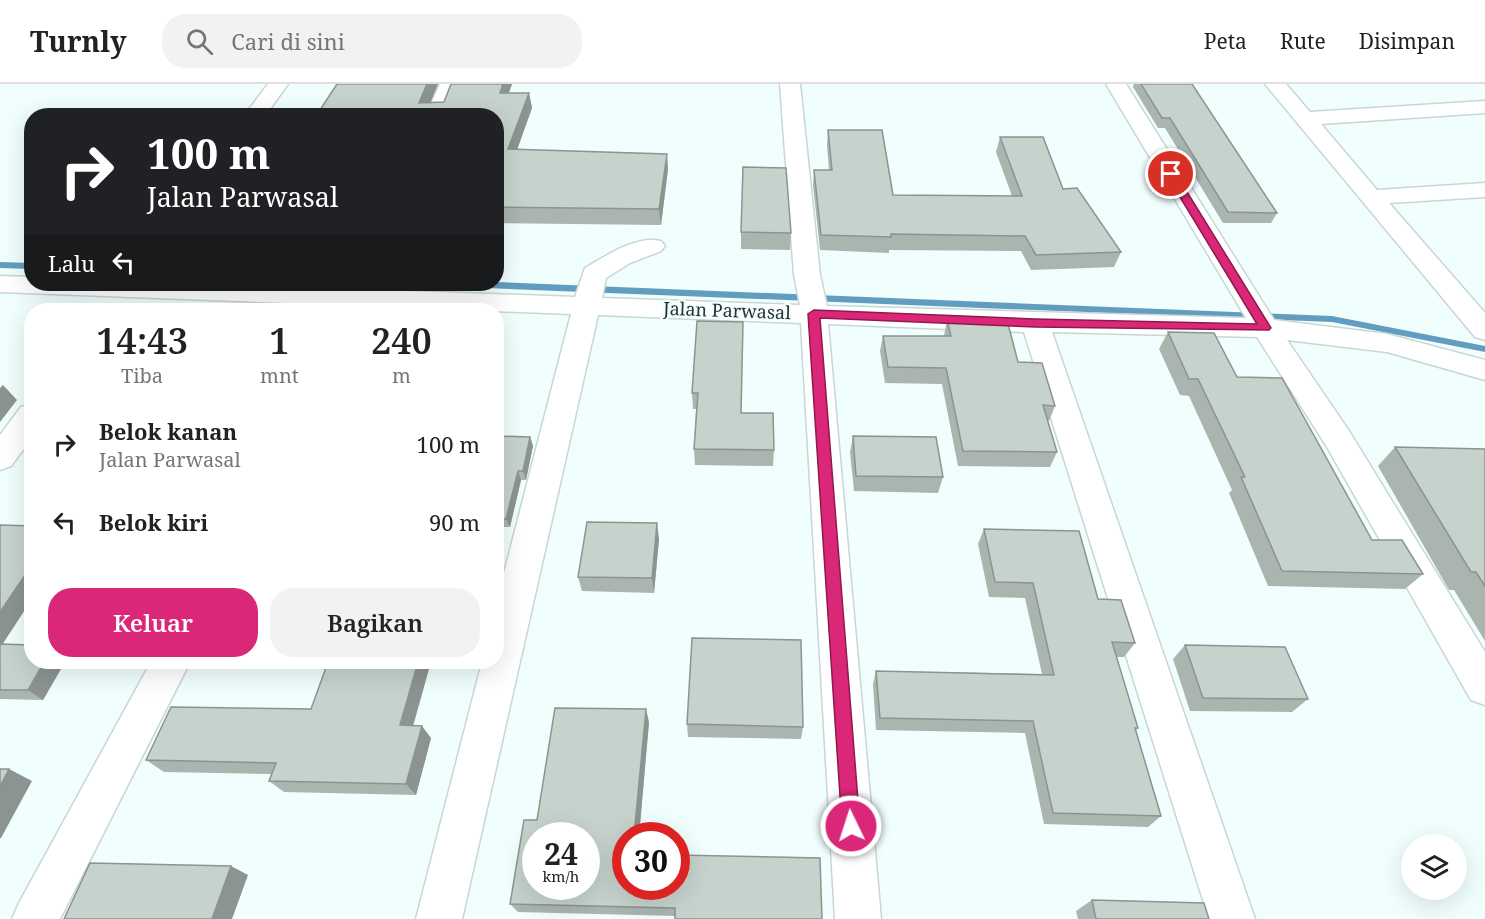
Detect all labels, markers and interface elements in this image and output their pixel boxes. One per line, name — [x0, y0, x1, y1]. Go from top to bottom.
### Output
search box — [162, 14, 582, 68]
text: Turnly — [30, 22, 126, 60]
icon: search — [183, 25, 216, 58]
text: Cari di sini — [231, 26, 345, 56]
text: Peta — [1204, 27, 1247, 55]
text: Rute — [1280, 27, 1326, 55]
text: Disimpan — [1359, 27, 1455, 55]
text: 100 m — [147, 124, 271, 181]
icon: right — [48, 132, 126, 210]
pin — [1145, 148, 1196, 199]
icon: arrive — [1154, 157, 1187, 190]
text: Jalan Parwasal — [147, 178, 338, 215]
icon: left — [107, 246, 140, 279]
text: Lalu — [48, 248, 95, 278]
street label: Jalan Parwasal — [662, 296, 792, 324]
text: 14:43 — [96, 316, 188, 365]
text: 1 — [269, 316, 290, 365]
text: 240 — [371, 316, 432, 365]
text: Tiba — [121, 362, 163, 389]
text: mnt — [260, 362, 299, 389]
text: m — [392, 362, 411, 389]
text: Belok kanan — [99, 416, 237, 446]
icon: right — [48, 428, 81, 461]
text: 100 m — [417, 429, 480, 459]
text: Jalan Parwasal — [99, 446, 241, 473]
icon: left — [48, 506, 81, 539]
text: Belok kiri — [99, 507, 208, 537]
text: 90 m — [429, 507, 480, 537]
button: Keluar — [48, 588, 258, 657]
button: Bagikan — [270, 588, 480, 657]
position arrow — [819, 794, 883, 858]
speed limit sign: 30 — [612, 822, 690, 900]
text: 24 — [544, 833, 578, 874]
map controls — [1401, 834, 1467, 900]
button: layers — [1401, 834, 1467, 900]
text: km/h — [543, 866, 579, 886]

